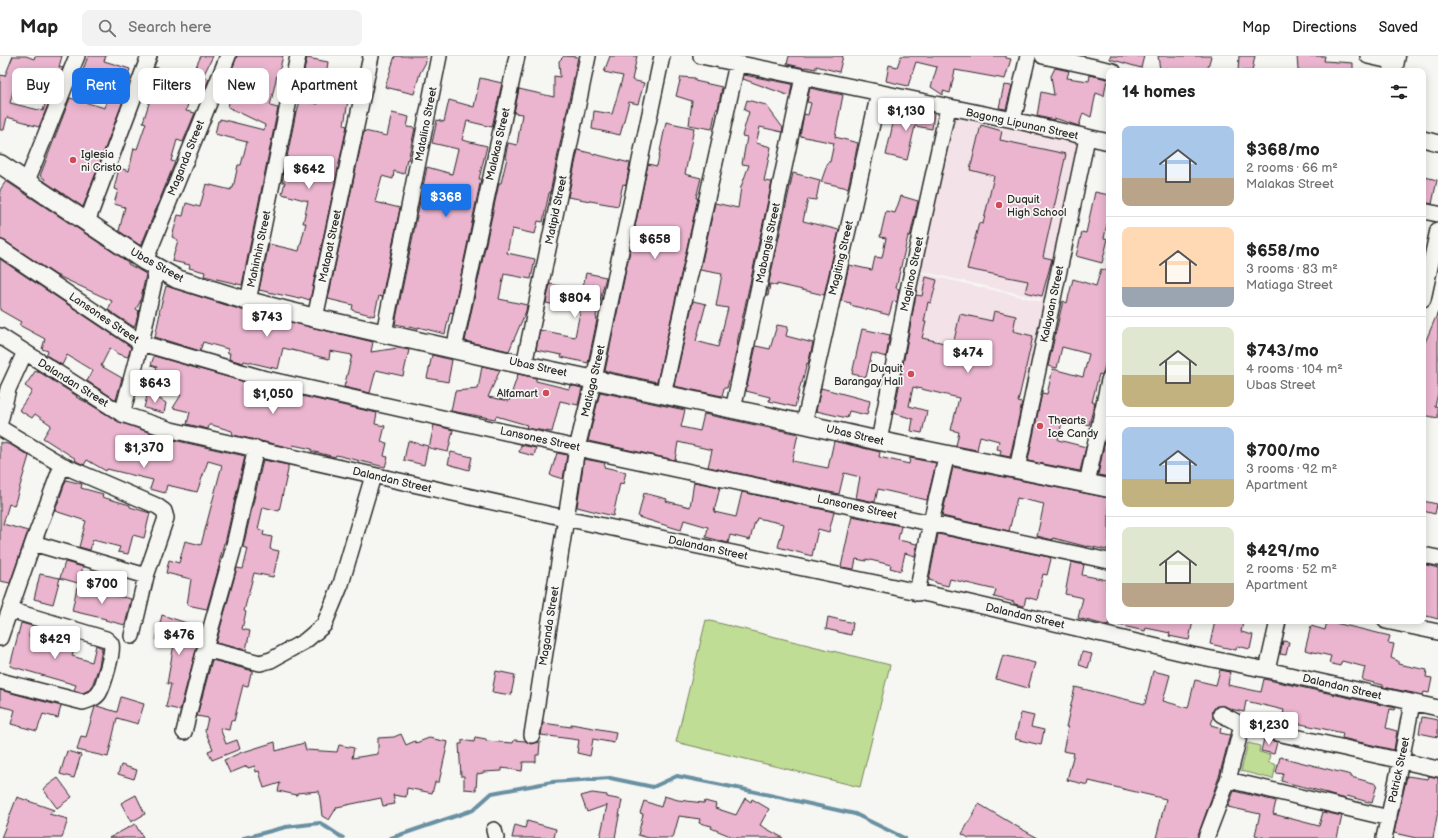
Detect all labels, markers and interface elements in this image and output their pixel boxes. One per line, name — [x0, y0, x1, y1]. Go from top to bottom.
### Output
search box — [82, 10, 362, 46]
text: Map — [20, 16, 58, 39]
icon: search — [96, 17, 118, 39]
text: Search here — [128, 18, 211, 37]
text: Map — [1242, 19, 1270, 36]
text: Directions — [1292, 19, 1357, 36]
text: Saved — [1379, 19, 1418, 36]
chip: Buy — [12, 68, 64, 104]
chip: Rent — [72, 68, 130, 104]
chip: Filters — [138, 68, 205, 104]
chip: New — [213, 68, 269, 104]
chip: Apartment — [277, 68, 372, 104]
icon: filters — [1388, 81, 1410, 103]
text: 14 homes — [1122, 82, 1195, 102]
street label: Matalino Street — [412, 85, 440, 162]
pin: $1,130 — [873, 98, 939, 132]
text: $1,130 — [887, 103, 925, 119]
street label: Malakas Street — [483, 106, 513, 182]
street label: Bagong Lipunan Street — [965, 106, 1080, 142]
street label: Maganda Street — [165, 118, 207, 198]
text: $368/mo — [1246, 140, 1320, 160]
icon: home — [1154, 142, 1202, 190]
place label: Iglesia ni Cristo — [81, 148, 122, 174]
marker: Iglesia ni Cristo — [68, 155, 78, 165]
pin: $642 — [285, 156, 333, 190]
text: 2 rooms · 66 m² — [1246, 160, 1338, 176]
text: $642 — [293, 161, 325, 177]
street label: Matipid Street — [542, 174, 570, 246]
text: Malakas Street — [1246, 176, 1334, 192]
pin: $368 — [422, 184, 470, 218]
text: $368 — [430, 189, 462, 205]
place label: Duquit High School — [1007, 193, 1066, 219]
marker: Duquit High School — [994, 200, 1004, 210]
street label: Mabangis Street — [753, 201, 783, 284]
street label: Matapat Street — [316, 208, 344, 284]
street label: Mahinhin Street — [244, 209, 274, 289]
street label: Magiting Street — [826, 219, 856, 297]
pin: $658 — [631, 226, 679, 260]
text: $658 — [639, 231, 671, 247]
street label: Maginoo Street — [898, 235, 926, 313]
text: $658/mo — [1246, 241, 1320, 261]
icon: home — [1154, 243, 1202, 291]
street label: Ubas Street — [128, 245, 186, 285]
text: 3 rooms · 83 m² — [1246, 261, 1338, 277]
street label: Kalayaan Street — [1038, 264, 1067, 344]
text: Matiaga Street — [1246, 277, 1333, 293]
pin: $804 — [551, 285, 599, 319]
street label: Lansones Street — [67, 290, 142, 346]
text: $804 — [559, 290, 591, 306]
pin: $743 — [243, 304, 291, 338]
text: $743 — [252, 309, 283, 325]
pin: $474 — [944, 340, 992, 374]
text: $743/mo — [1246, 341, 1319, 361]
street label: Matiaga Street — [578, 343, 608, 418]
icon: home — [1154, 343, 1202, 391]
text: $474 — [952, 345, 984, 361]
street label: Ubas Street — [508, 355, 569, 380]
street label: Dalandan Street — [35, 356, 111, 410]
text: 4 rooms · 104 m² — [1246, 361, 1343, 377]
place label: Duquit Barangay Hall — [834, 362, 904, 388]
marker: Duquit Barangay Hall — [906, 369, 916, 379]
pin: $643 — [131, 370, 179, 404]
text: $643 — [139, 375, 171, 391]
text: Ubas Street — [1246, 377, 1316, 393]
pin: $1,050 — [240, 381, 306, 415]
text: $1,050 — [253, 386, 293, 402]
place label: Alfamart — [497, 387, 539, 400]
marker: Alfamart — [541, 388, 551, 398]
place label: Thearts Ice Candy — [1048, 414, 1098, 440]
marker: Thearts Ice Candy — [1035, 421, 1045, 431]
street label: Ubas Street — [825, 422, 886, 448]
street label: Lansones Street — [499, 424, 582, 454]
pin: $1,370 — [111, 435, 177, 469]
text: $1,370 — [124, 440, 164, 456]
text: $700/mo — [1246, 441, 1320, 461]
icon: home — [1154, 443, 1202, 491]
text: 3 rooms · 92 m² — [1246, 461, 1337, 477]
street label: Dalandan Street — [351, 465, 433, 496]
text: Apartment — [1246, 477, 1307, 493]
street label: Lansones Street — [816, 492, 899, 522]
street label: Dalandan Street — [667, 533, 749, 563]
text: $429/mo — [1246, 541, 1320, 561]
icon: home — [1154, 543, 1202, 591]
text: 2 rooms · 52 m² — [1246, 561, 1337, 577]
pin: $700 — [78, 571, 126, 605]
text: $700 — [86, 576, 118, 592]
text: Apartment — [1246, 577, 1307, 593]
street label: Maganda Street — [536, 585, 562, 667]
street label: Dalandan Street — [984, 601, 1066, 632]
pin: $476 — [155, 622, 203, 656]
pin: $429 — [31, 626, 79, 660]
text: $476 — [163, 627, 195, 643]
text: $429 — [39, 631, 71, 647]
street label: Dalandan Street — [1301, 672, 1383, 703]
pin: $1,230 — [1236, 712, 1302, 746]
text: $1,230 — [1249, 717, 1289, 733]
street label: Patrick Street — [1386, 735, 1412, 804]

